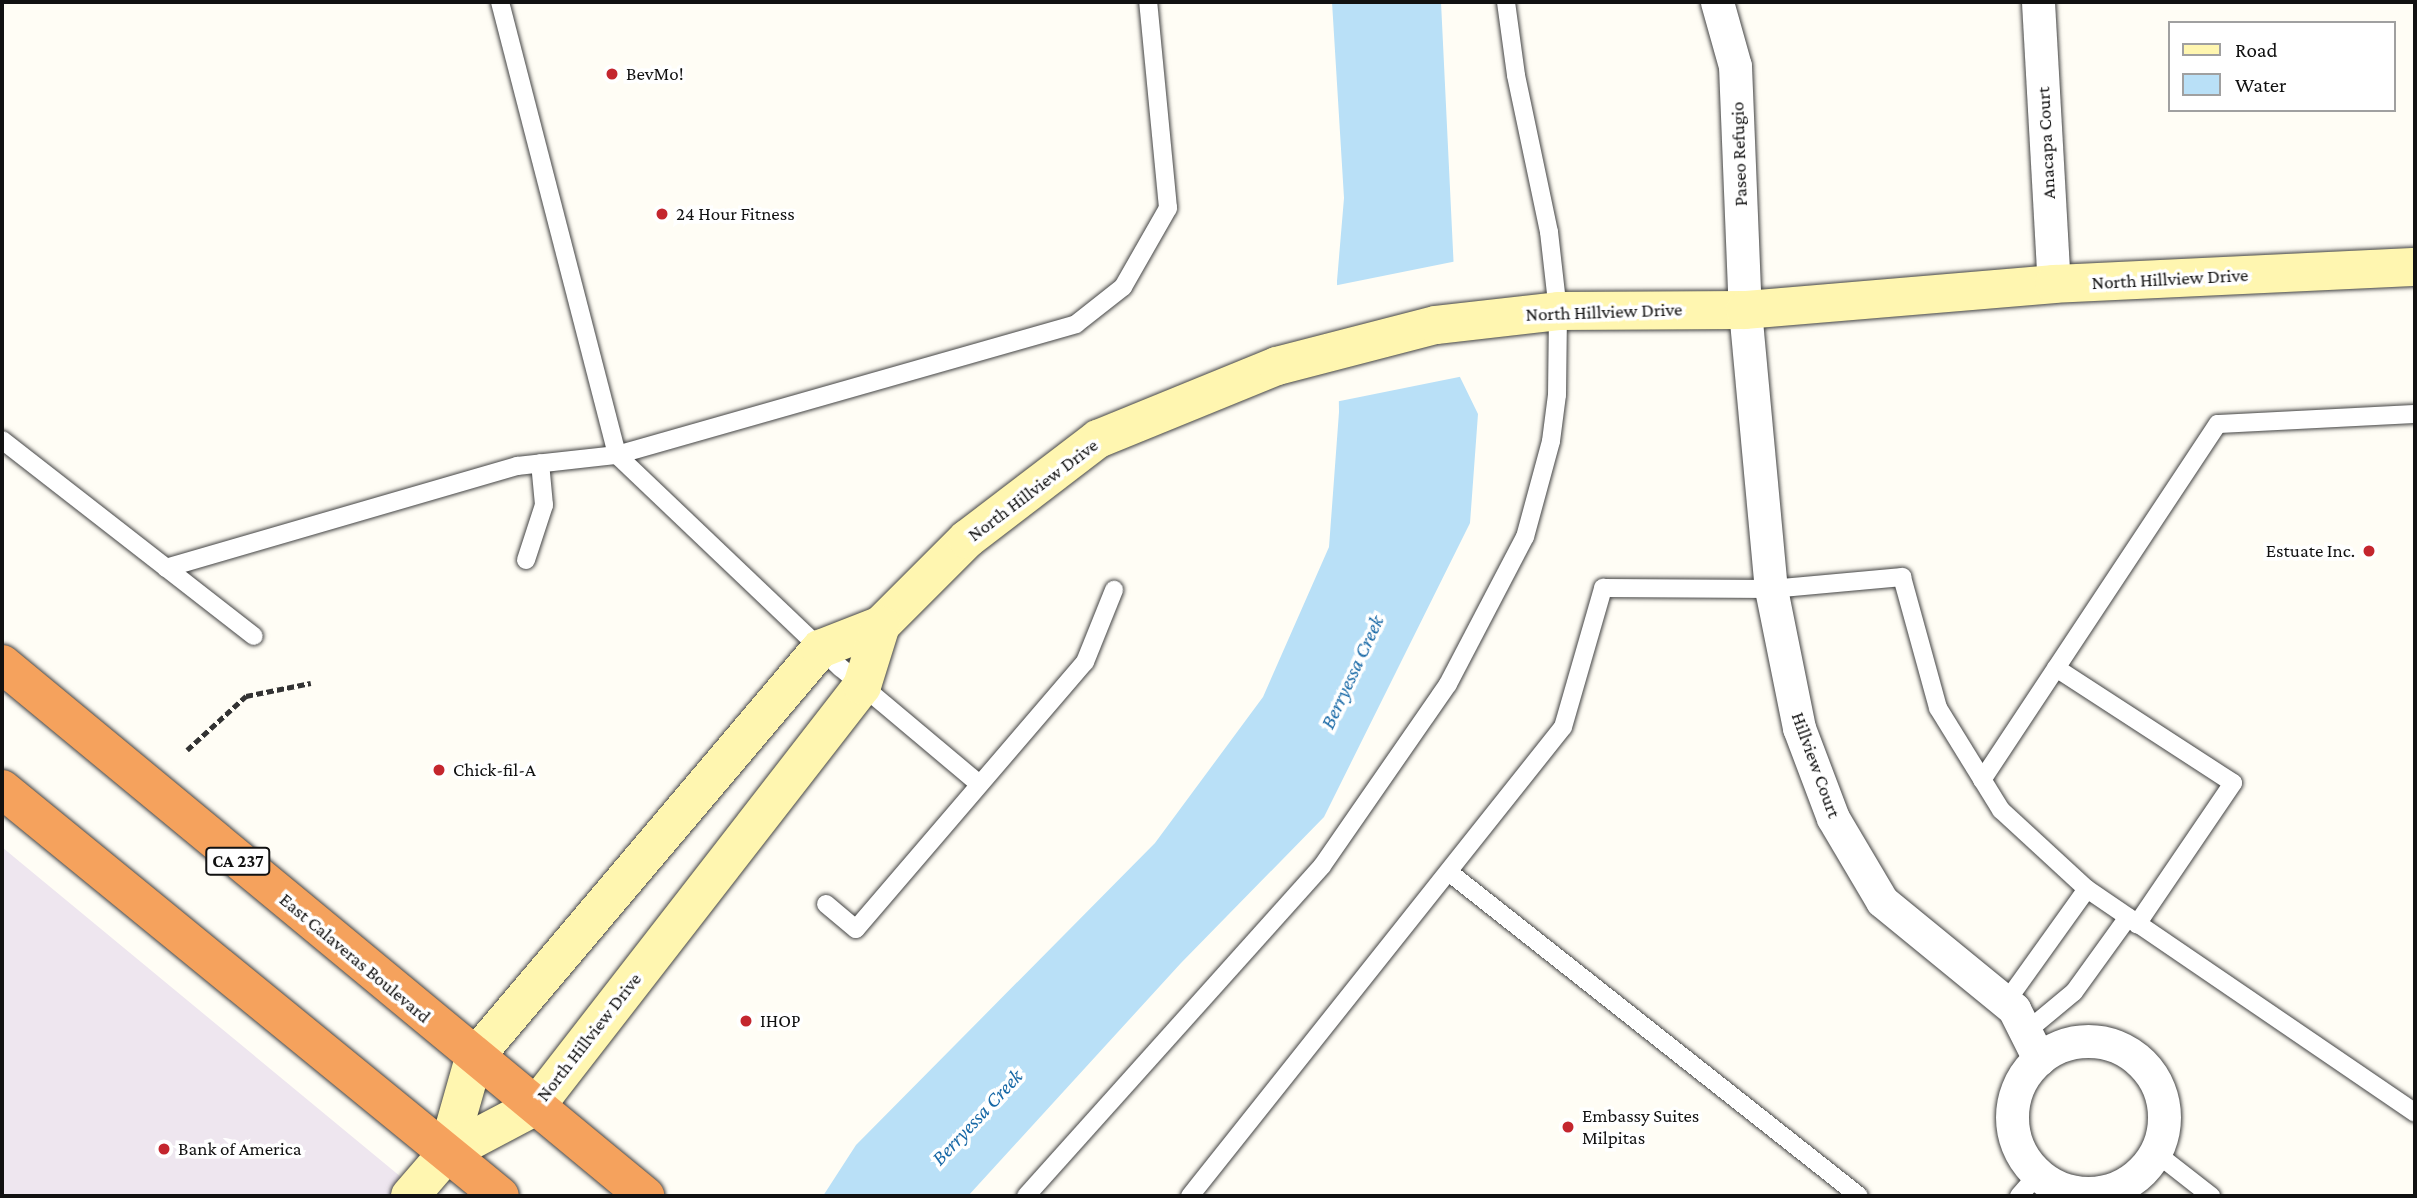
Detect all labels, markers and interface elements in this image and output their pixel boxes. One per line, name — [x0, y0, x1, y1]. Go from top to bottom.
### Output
legend — [2168, 21, 2396, 112]
text: Road — [2235, 38, 2278, 62]
place label: BevMo! — [626, 63, 684, 85]
marker: BevMo! — [604, 66, 620, 82]
text: Water — [2235, 73, 2287, 97]
street label: Anacapa Court — [2032, 86, 2060, 200]
street label: Paseo Refugio — [1726, 101, 1752, 207]
place label: 24 Hour Fitness — [676, 203, 795, 225]
marker: 24 Hour Fitness — [654, 206, 670, 222]
street label: North Hillview Drive — [2091, 264, 2249, 294]
street label: North Hillview Drive — [1525, 298, 1683, 326]
street label: North Hillview Drive — [963, 434, 1103, 546]
place label: Estuate Inc. — [2266, 540, 2355, 562]
marker: Estuate Inc. — [2361, 543, 2377, 559]
water label: Berryessa Creek — [1315, 611, 1389, 733]
street label: Hillview Court — [1786, 709, 1846, 821]
place label: Chick-fil-A — [453, 759, 536, 781]
marker: Chick-fil-A — [431, 762, 447, 778]
road number: CA 237 — [205, 846, 271, 876]
street label: East Calaveras Boulevard — [275, 888, 435, 1028]
street label: North Hillview Drive — [532, 968, 646, 1106]
place label: IHOP — [760, 1010, 800, 1032]
marker: IHOP — [738, 1013, 754, 1029]
water label: Berryessa Creek — [926, 1064, 1028, 1170]
place label: Embassy Suites Milpitas — [1582, 1105, 1699, 1149]
marker: Embassy Suites Milpitas — [1560, 1119, 1576, 1135]
place label: Bank of America — [178, 1138, 301, 1160]
marker: Bank of America — [156, 1141, 172, 1157]

